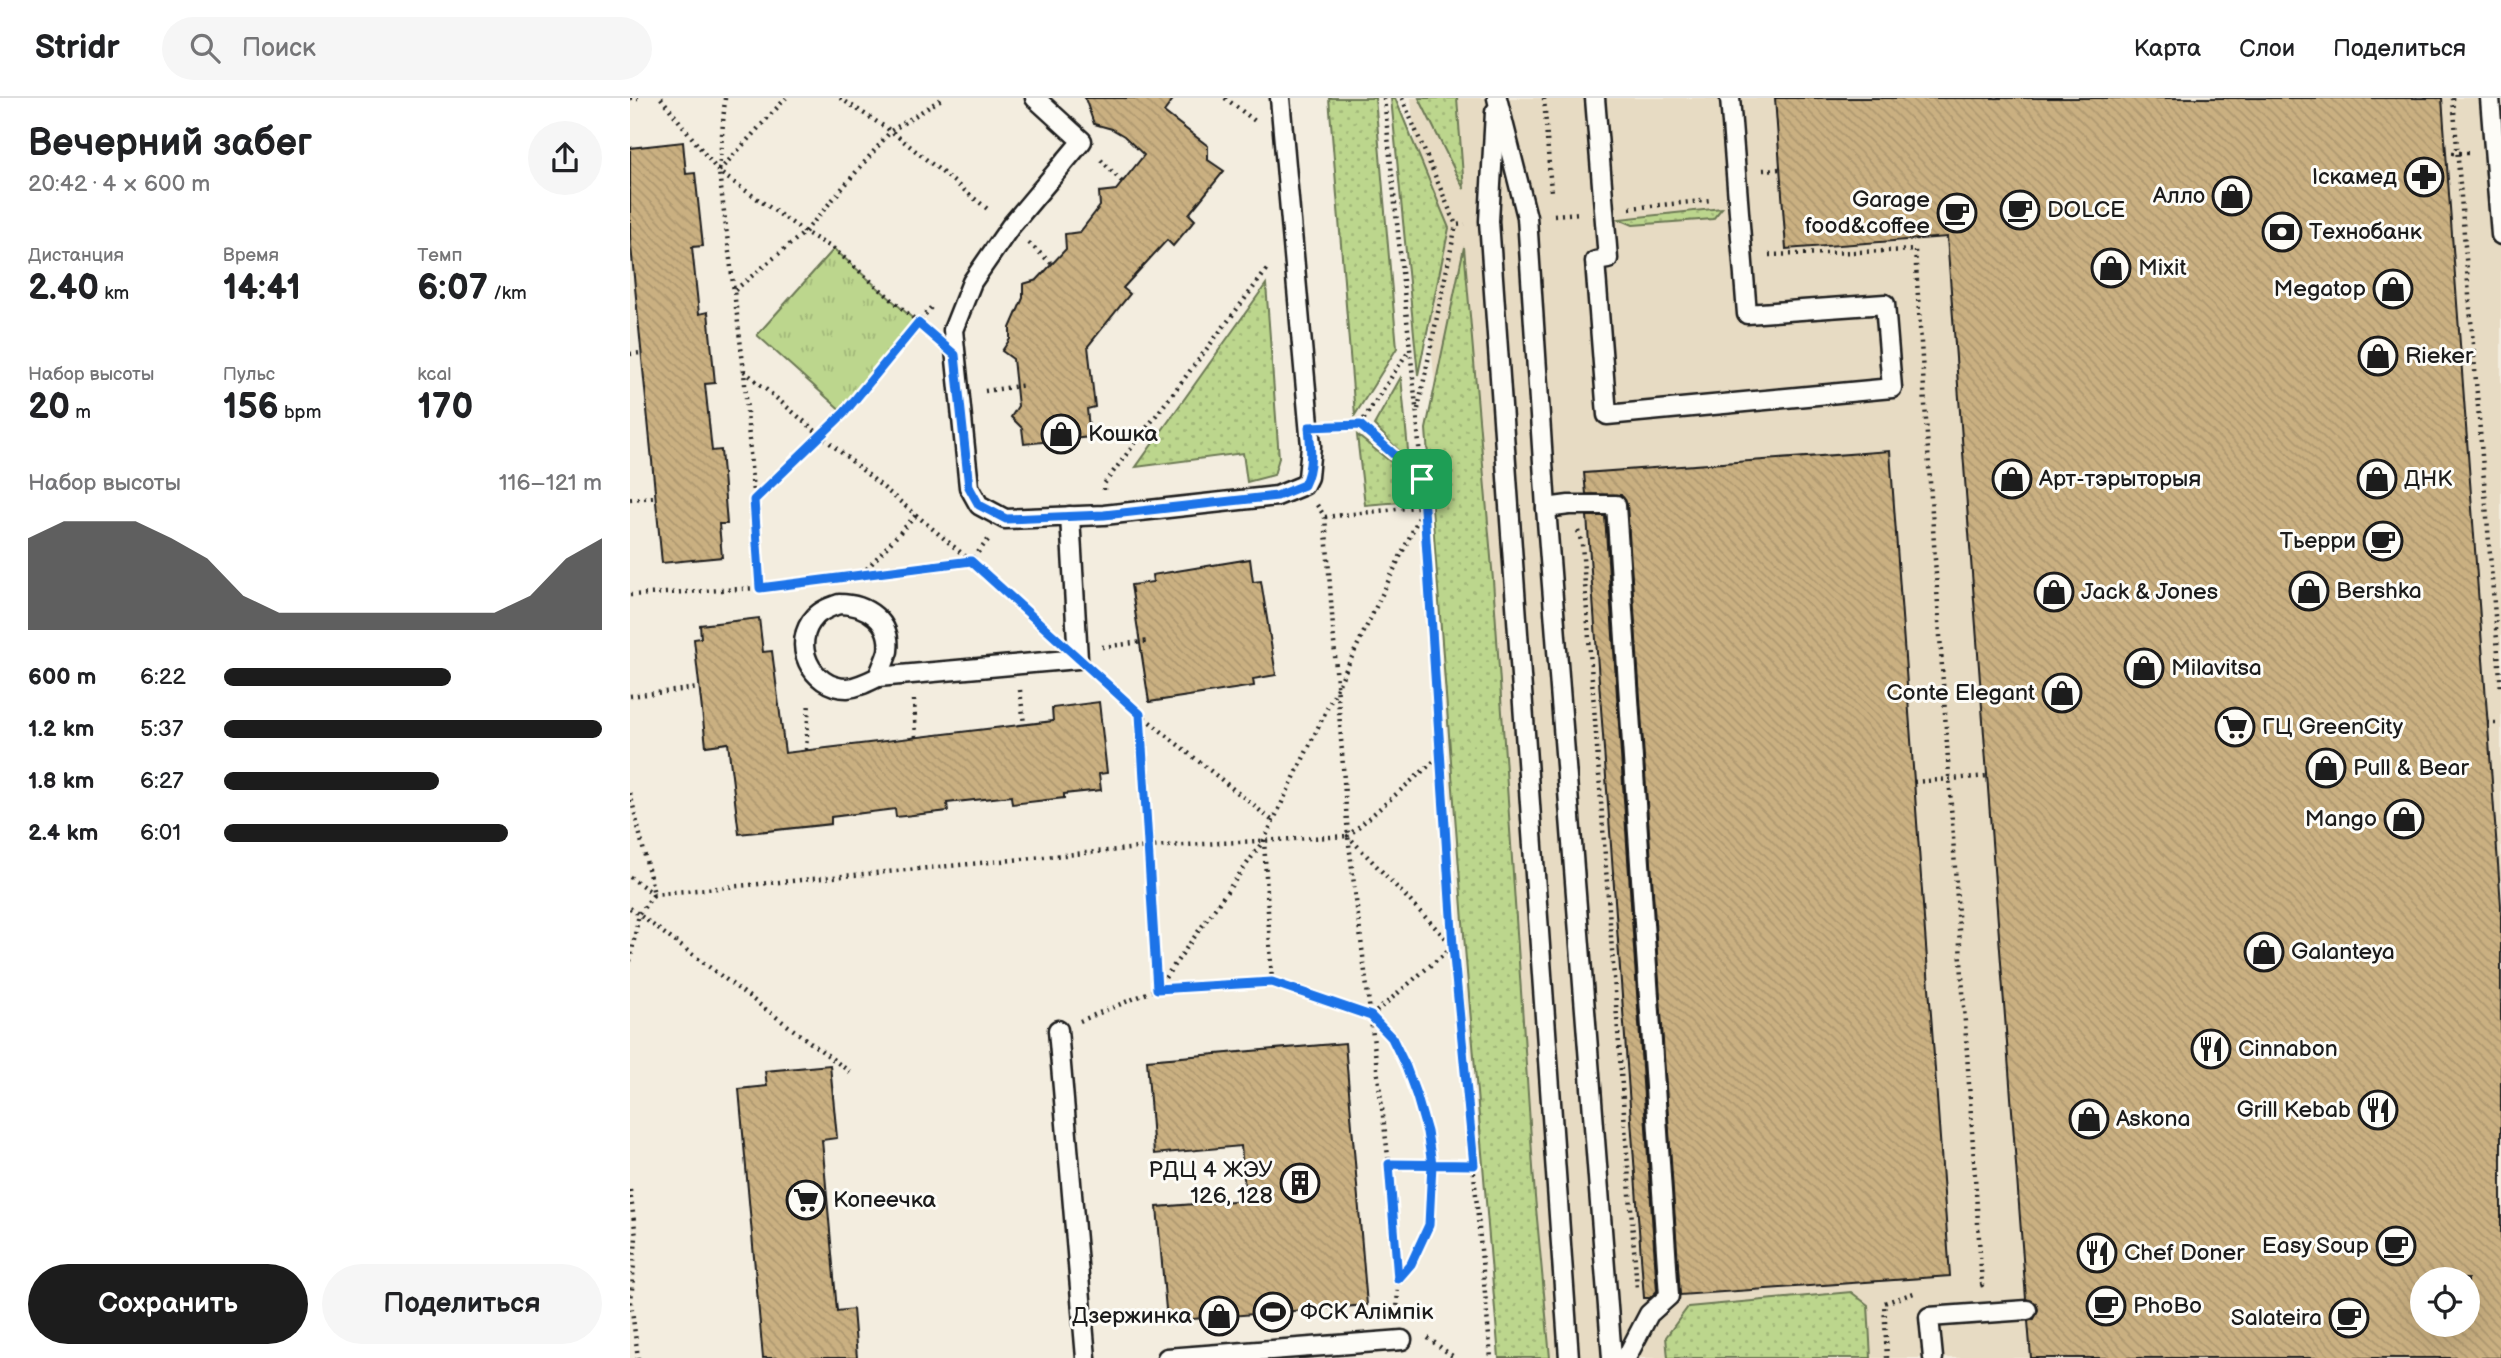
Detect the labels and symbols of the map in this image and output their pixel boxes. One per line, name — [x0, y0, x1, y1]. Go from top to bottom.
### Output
pharmacy icon: Іскамед — [2403, 156, 2445, 198]
place label: Іскамед — [2312, 163, 2397, 191]
shop icon: Алло — [2211, 175, 2253, 217]
place label: Алло — [2152, 182, 2205, 210]
place label: Garage food&coffee — [1805, 186, 1930, 240]
cafe icon: DOLCE — [1999, 189, 2041, 231]
cafe icon: Garage food&coffee — [1936, 192, 1978, 234]
place label: DOLCE — [2047, 196, 2125, 224]
bank icon: Технобанк — [2261, 211, 2303, 253]
place label: Технобанк — [2309, 218, 2423, 246]
shop icon: Mixit — [2090, 247, 2132, 289]
place label: Mixit — [2138, 254, 2186, 282]
shop icon: Megatop — [2372, 268, 2414, 310]
place label: Megatop — [2273, 275, 2366, 303]
shop icon: Rieker — [2357, 335, 2399, 377]
place label: Rieker — [2405, 342, 2474, 370]
shop icon: Кошка — [1040, 413, 1082, 455]
place label: Кошка — [1088, 420, 1158, 448]
pin — [1392, 449, 1452, 509]
shop icon: Арт-тэрыторыя — [1991, 458, 2033, 500]
shop icon: ДНК — [2356, 458, 2398, 500]
place label: Арт-тэрыторыя — [2038, 465, 2201, 493]
place label: ДНК — [2404, 465, 2452, 493]
cafe icon: Тьерри — [2362, 520, 2404, 562]
place label: Тьерри — [2280, 527, 2356, 555]
shop icon: Bershka — [2288, 570, 2330, 612]
shop icon: Jack & Jones — [2033, 571, 2075, 613]
place label: Bershka — [2336, 577, 2422, 605]
place label: Jack & Jones — [2081, 578, 2218, 606]
shop icon: Milavitsa — [2123, 647, 2165, 689]
place label: Milavitsa — [2171, 654, 2262, 682]
shop icon: Conte Elegant — [2041, 672, 2083, 714]
place label: Conte Elegant — [1886, 679, 2035, 707]
supermarket icon: ГЦ GreenCity — [2214, 706, 2256, 748]
place label: ГЦ GreenCity — [2262, 713, 2404, 741]
shop icon: Pull & Bear — [2305, 747, 2347, 789]
place label: Pull & Bear — [2353, 754, 2470, 782]
shop icon: Mango — [2383, 798, 2425, 840]
place label: Mango — [2305, 805, 2377, 833]
shop icon: Galanteya — [2243, 931, 2285, 973]
place label: Galanteya — [2291, 938, 2395, 966]
restaurant icon: Cinnabon — [2190, 1028, 2232, 1070]
place label: Cinnabon — [2238, 1035, 2338, 1063]
restaurant icon: Grill Kebab — [2357, 1089, 2399, 1131]
place label: Grill Kebab — [2236, 1096, 2351, 1124]
shop icon: Askona — [2068, 1098, 2110, 1140]
place label: Askona — [2116, 1105, 2191, 1133]
place label: РДЦ 4 ЖЭУ 126, 128 — [1148, 1156, 1273, 1210]
building icon: РДЦ 4 ЖЭУ 126, 128 — [1279, 1162, 1321, 1204]
supermarket icon: Копеечка — [785, 1179, 827, 1221]
place label: Копеечка — [833, 1186, 937, 1214]
cafe icon: Easy Soup — [2375, 1225, 2417, 1267]
restaurant icon: Chef Doner — [2076, 1232, 2118, 1274]
place label: Easy Soup — [2262, 1232, 2369, 1260]
place label: Chef Doner — [2124, 1239, 2245, 1267]
cafe icon: PhoBo — [2085, 1285, 2127, 1327]
sports icon: ФСК Алімпік — [1252, 1291, 1294, 1333]
place label: PhoBo — [2133, 1292, 2202, 1320]
shop icon: Дзержинка — [1198, 1295, 1240, 1337]
cafe icon: Salateira — [2328, 1297, 2370, 1339]
place label: ФСК Алімпік — [1300, 1298, 1434, 1326]
place label: Дзержинка — [1072, 1302, 1192, 1330]
place label: Salateira — [2231, 1304, 2322, 1332]

